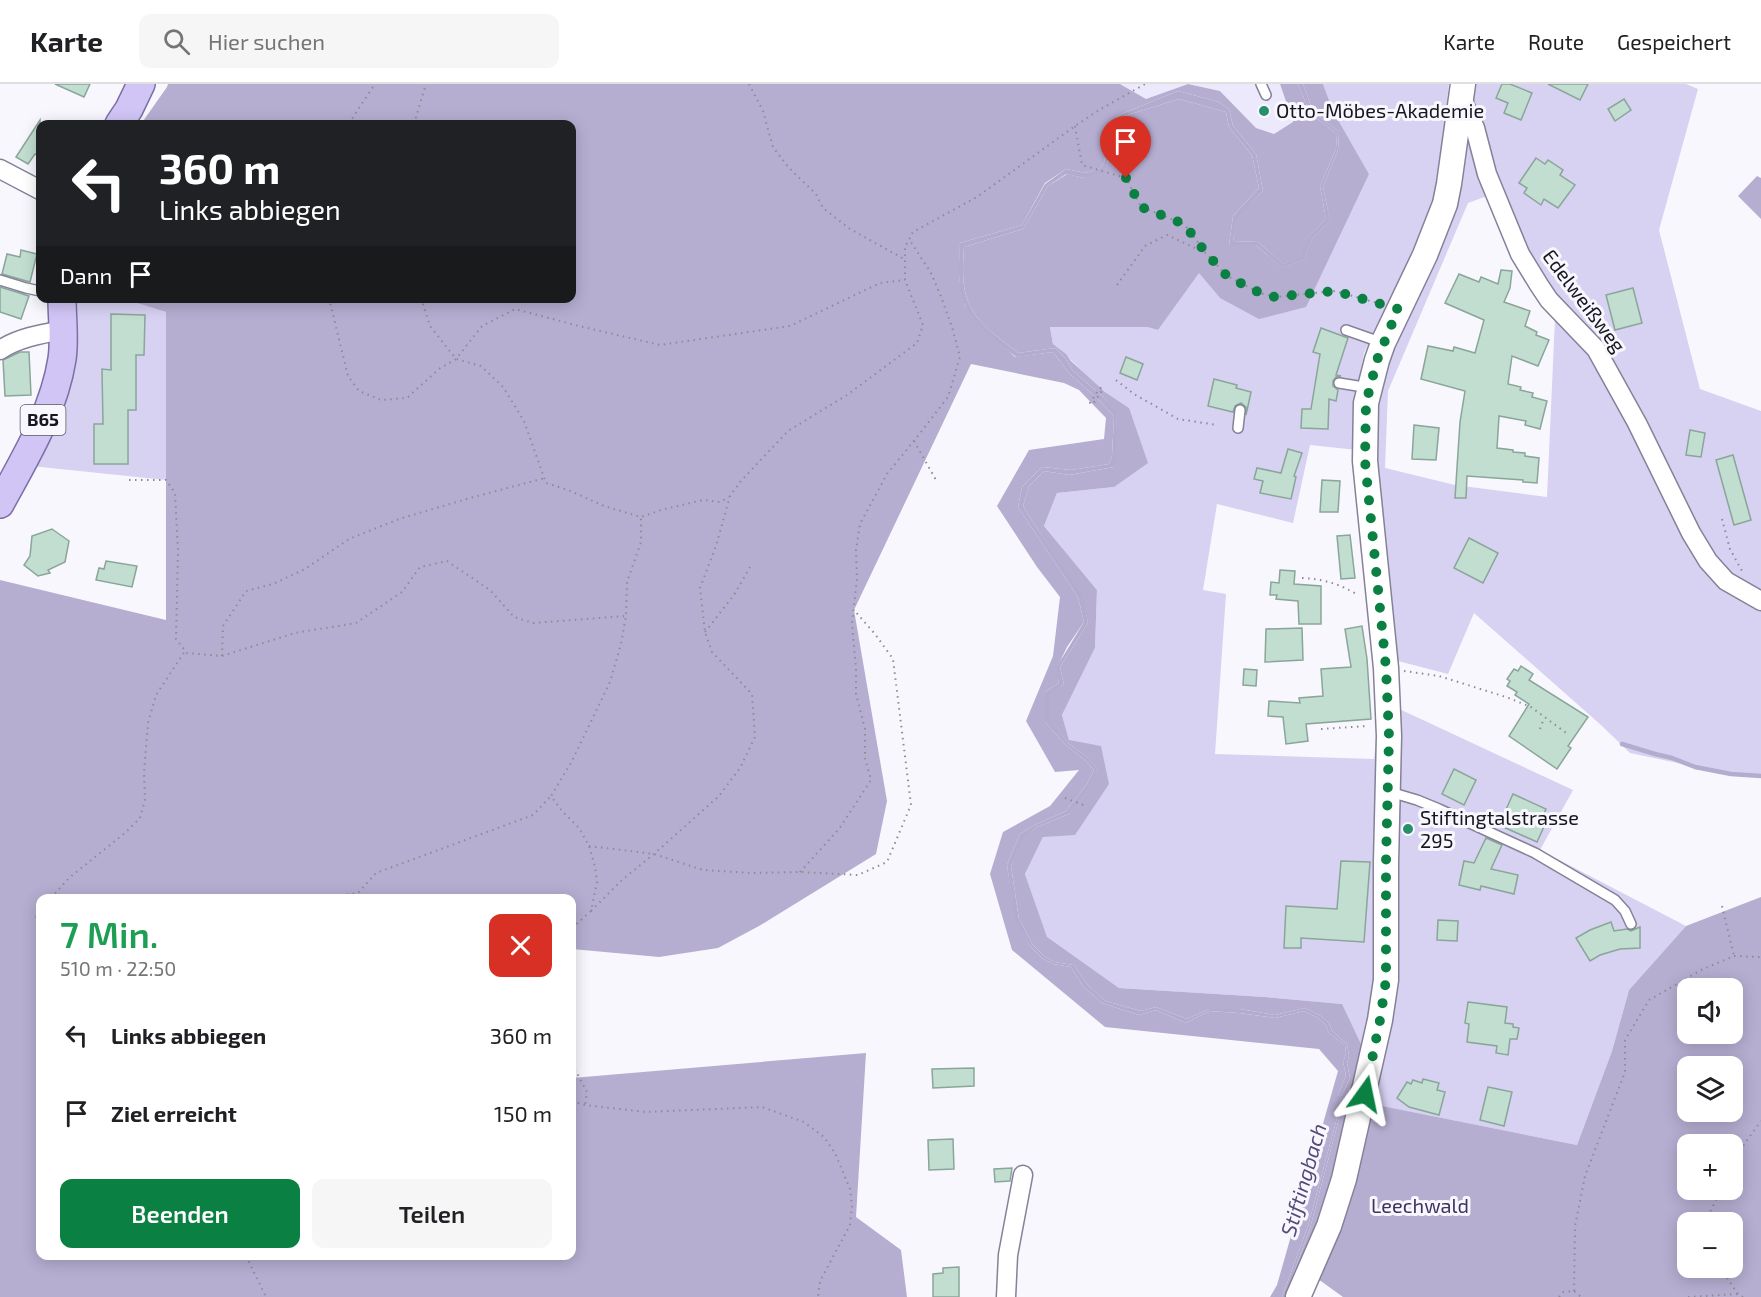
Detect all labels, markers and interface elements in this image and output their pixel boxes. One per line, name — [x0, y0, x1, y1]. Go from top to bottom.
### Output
search box — [139, 14, 559, 68]
text: Karte — [30, 24, 103, 58]
icon: search — [160, 25, 193, 58]
text: Hier suchen — [208, 28, 325, 54]
text: Karte — [1443, 29, 1495, 54]
text: Route — [1528, 29, 1584, 54]
text: Gespeichert — [1617, 29, 1731, 54]
place label: Otto-Möbes-Akademie — [1276, 98, 1484, 122]
marker: Otto-Möbes-Akademie — [1257, 104, 1271, 118]
pin — [1100, 116, 1151, 178]
icon: arrive — [1109, 125, 1142, 158]
text: 360 m — [159, 142, 280, 192]
icon: left — [60, 144, 138, 222]
text: Links abbiegen — [159, 193, 341, 225]
street label: Edelweißweg — [1538, 244, 1631, 357]
icon: arrive — [124, 258, 157, 291]
text: Dann — [60, 262, 112, 288]
road number: B65 — [20, 405, 66, 435]
place label: Stiftingtalstrasse 295 — [1420, 805, 1579, 852]
marker: Stiftingtalstrasse 295 — [1401, 822, 1415, 836]
text: 7 Min. — [60, 912, 158, 955]
button: close — [489, 914, 552, 977]
text: 510 m · 22:50 — [60, 956, 176, 980]
map controls — [1677, 978, 1743, 1278]
button: sound — [1677, 978, 1743, 1044]
icon: left — [60, 1019, 93, 1052]
text: Links abbiegen — [111, 1022, 266, 1048]
text: 360 m — [490, 1022, 552, 1048]
button: layers — [1677, 1056, 1743, 1122]
position arrow — [1333, 1062, 1397, 1126]
icon: arrive — [60, 1097, 93, 1130]
text: Ziel erreicht — [111, 1100, 237, 1126]
text: 150 m — [494, 1100, 552, 1126]
water label: Stiftingbach — [1275, 1120, 1331, 1239]
button: + — [1677, 1134, 1743, 1200]
button: Beenden — [60, 1179, 300, 1248]
button: Teilen — [312, 1179, 552, 1248]
park label: Leechwald — [1371, 1193, 1469, 1217]
button: − — [1677, 1212, 1743, 1278]

